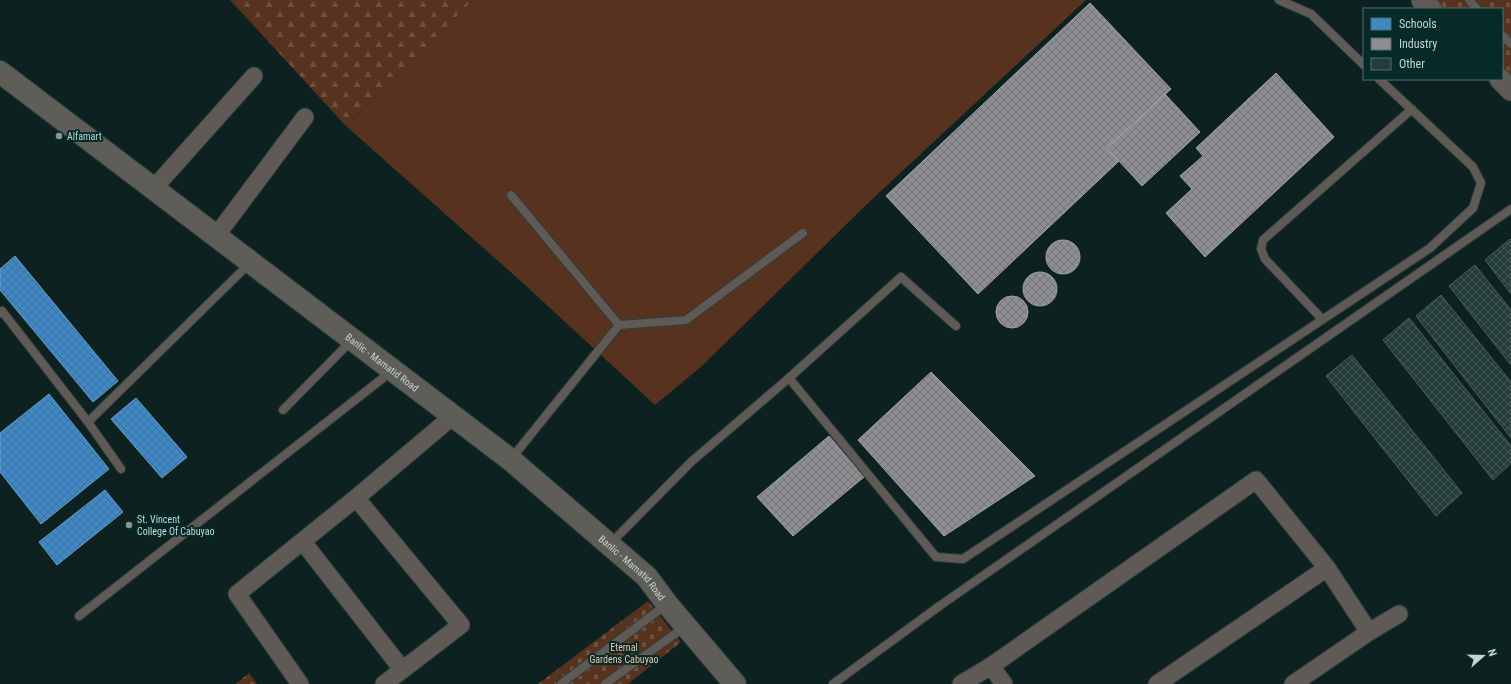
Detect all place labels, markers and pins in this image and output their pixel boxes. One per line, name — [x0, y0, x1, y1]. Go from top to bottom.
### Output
marker: Alfamart — [54, 131, 64, 141]
place label: Alfamart — [67, 131, 102, 142]
place label: St. Vincent College Of Cabuyao — [137, 514, 214, 537]
marker: St. Vincent College Of Cabuyao — [124, 520, 134, 530]

